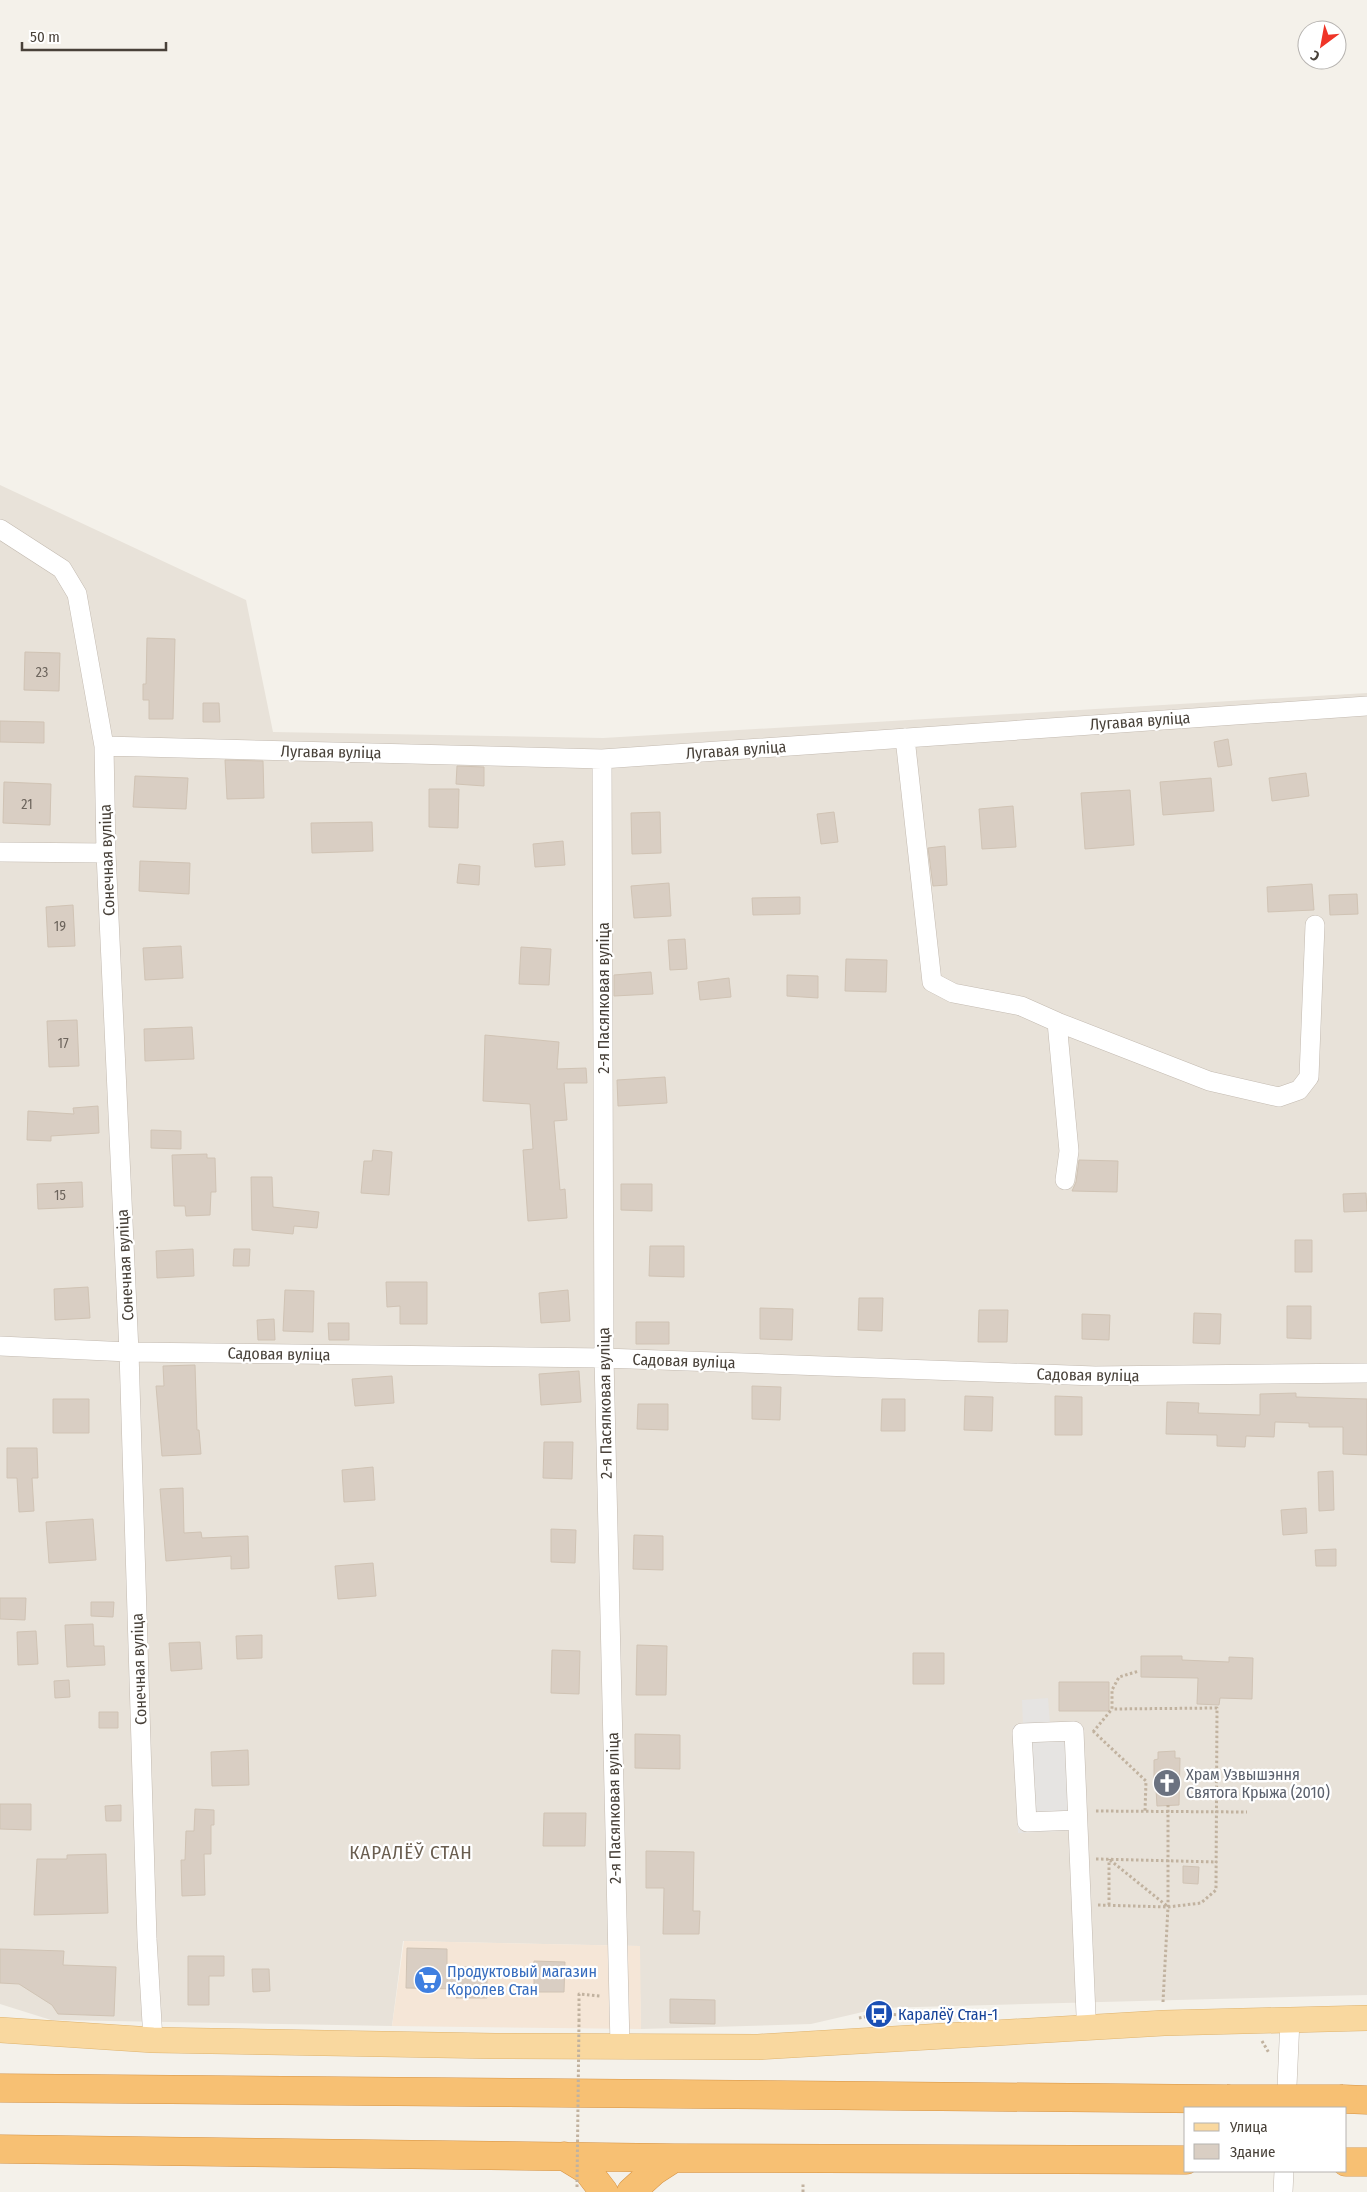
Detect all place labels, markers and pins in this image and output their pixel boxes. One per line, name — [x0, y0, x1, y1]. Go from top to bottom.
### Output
place label: Храм Узвышэння Святога Крыжа (2010) — [1186, 1765, 1330, 1802]
church icon: Храм Узвышэння Святога Крыжа (2010) — [1152, 1768, 1182, 1798]
place label: Продуктовый магазин Королев Стан — [447, 1962, 597, 1999]
supermarket icon: Продуктовый магазин Королев Стан — [413, 1965, 443, 1995]
bus stop icon: Каралёў Стан-1 — [864, 1999, 894, 2029]
place label: Каралёў Стан-1 — [898, 2005, 998, 2024]

